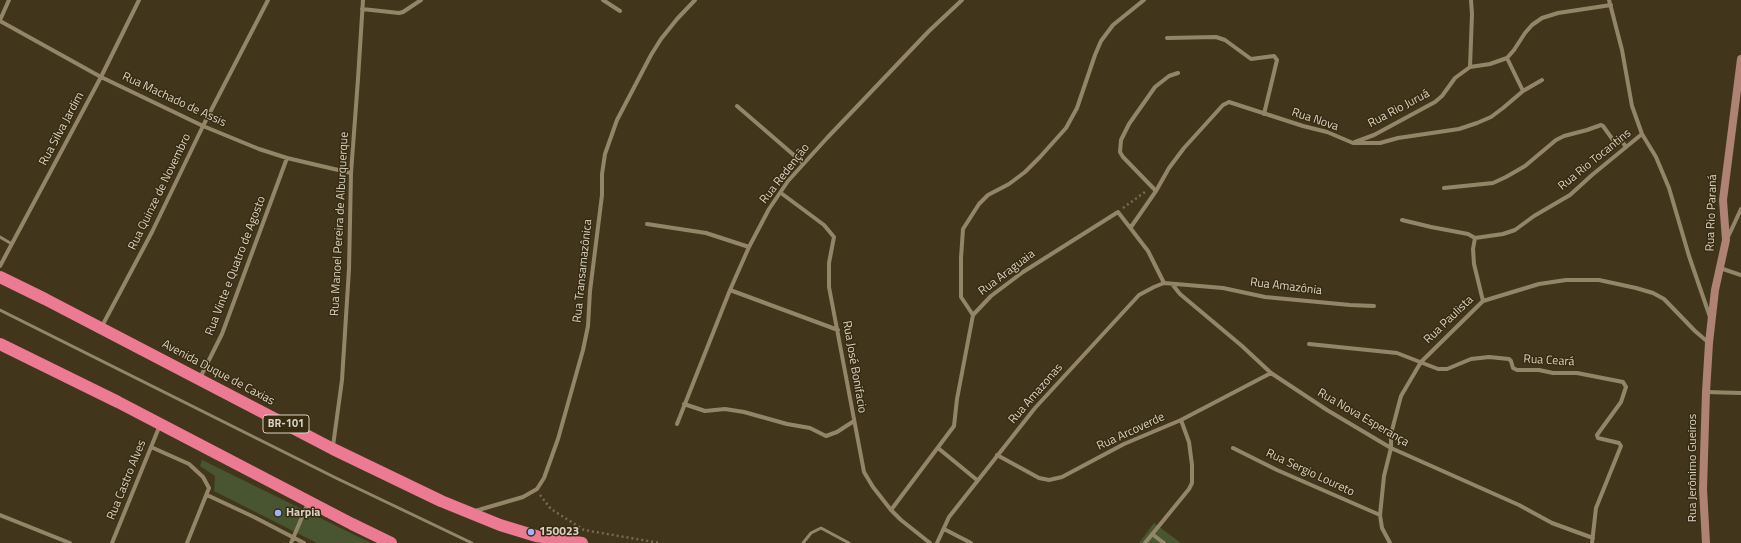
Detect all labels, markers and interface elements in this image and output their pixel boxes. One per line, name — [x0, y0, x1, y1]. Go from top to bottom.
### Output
street label: Rua Machado de Assis — [120, 70, 228, 130]
street label: Rua Rio Juruá — [1366, 87, 1432, 131]
street label: Rua Silva Jardim — [37, 90, 87, 168]
street label: Rua Nova — [1290, 106, 1340, 134]
street label: Rua Rio Tocantins — [1556, 126, 1634, 194]
street label: Rua Quinze de Novembro — [126, 131, 194, 253]
street label: Rua Manoel Pereira de Alburquerque — [328, 131, 352, 317]
street label: Rua Redenção — [757, 141, 813, 207]
street label: Rua Rio Paraná — [1703, 174, 1721, 252]
street label: Rua Vinte e Quatro de Agosto — [203, 194, 269, 338]
street label: Rua Transamazônica — [570, 219, 596, 323]
street label: Rua Araguaia — [976, 247, 1038, 299]
street label: Rua Amazônia — [1249, 275, 1323, 299]
street label: Rua Paulista — [1421, 293, 1477, 347]
street label: Rua José Bonifacio — [839, 320, 869, 414]
street label: Avenida Duque de Caxias — [159, 337, 277, 409]
street label: Rua Ceará — [1523, 352, 1575, 370]
street label: Rua Amazonas — [1006, 361, 1066, 427]
street label: Rua Nova Esperança — [1315, 386, 1411, 450]
street label: Rua Arcoverde — [1095, 410, 1167, 454]
street label: Rua Jerônimo Gueiros — [1686, 414, 1700, 522]
road number: BR-101 — [263, 415, 309, 433]
street label: Rua Castro Alves — [104, 438, 150, 522]
street label: Rua Sergio Loureto — [1264, 446, 1356, 500]
place label: Harpia — [286, 506, 320, 520]
marker: Harpia — [273, 508, 283, 518]
place label: 150023 — [539, 525, 579, 539]
marker: 150023 — [526, 527, 536, 537]

